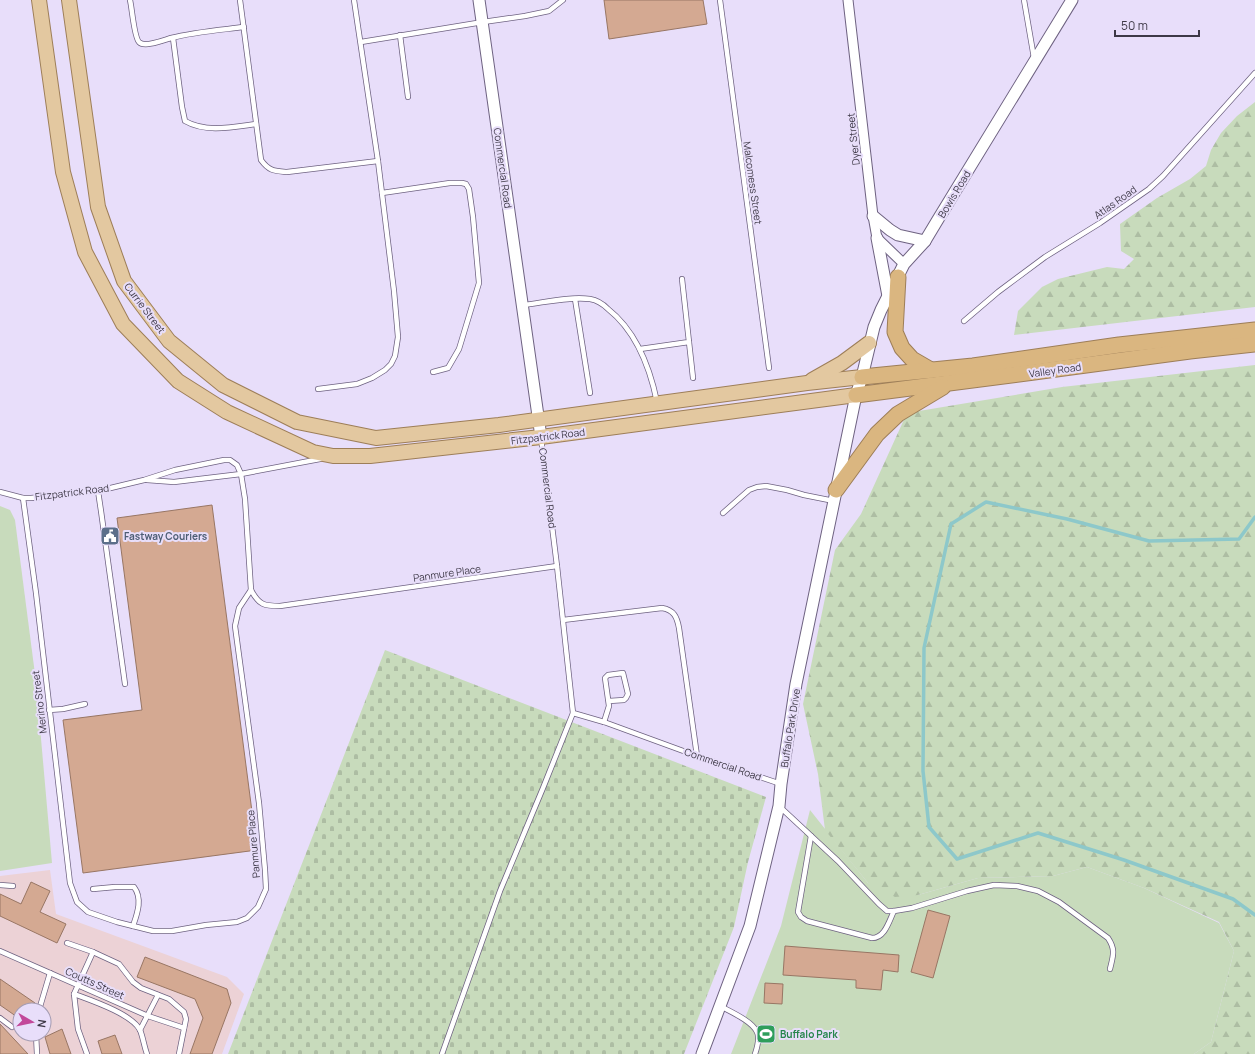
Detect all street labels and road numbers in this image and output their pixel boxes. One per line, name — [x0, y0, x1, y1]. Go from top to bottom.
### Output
street label: Dyer Street — [843, 112, 863, 166]
street label: Commercial Road — [490, 127, 516, 209]
street label: Malcomess Street — [740, 141, 766, 225]
street label: Bowls Road — [934, 168, 974, 220]
street label: Atlas Road — [1091, 182, 1139, 222]
street label: Currie Street — [121, 280, 169, 336]
street label: Valley Road — [1028, 359, 1082, 381]
street label: Fitzpatrick Road — [510, 425, 586, 447]
street label: Commercial Road — [536, 447, 560, 529]
street label: Fitzpatrick Road — [34, 481, 110, 503]
street label: Panmure Place — [412, 561, 482, 585]
street label: Merino Street — [28, 670, 50, 734]
street label: Buffalo Park Drive — [777, 687, 803, 768]
street label: Commercial Road — [683, 744, 763, 784]
street label: Panmure Place — [243, 809, 263, 879]
street label: Coutts Street — [63, 964, 127, 1002]

